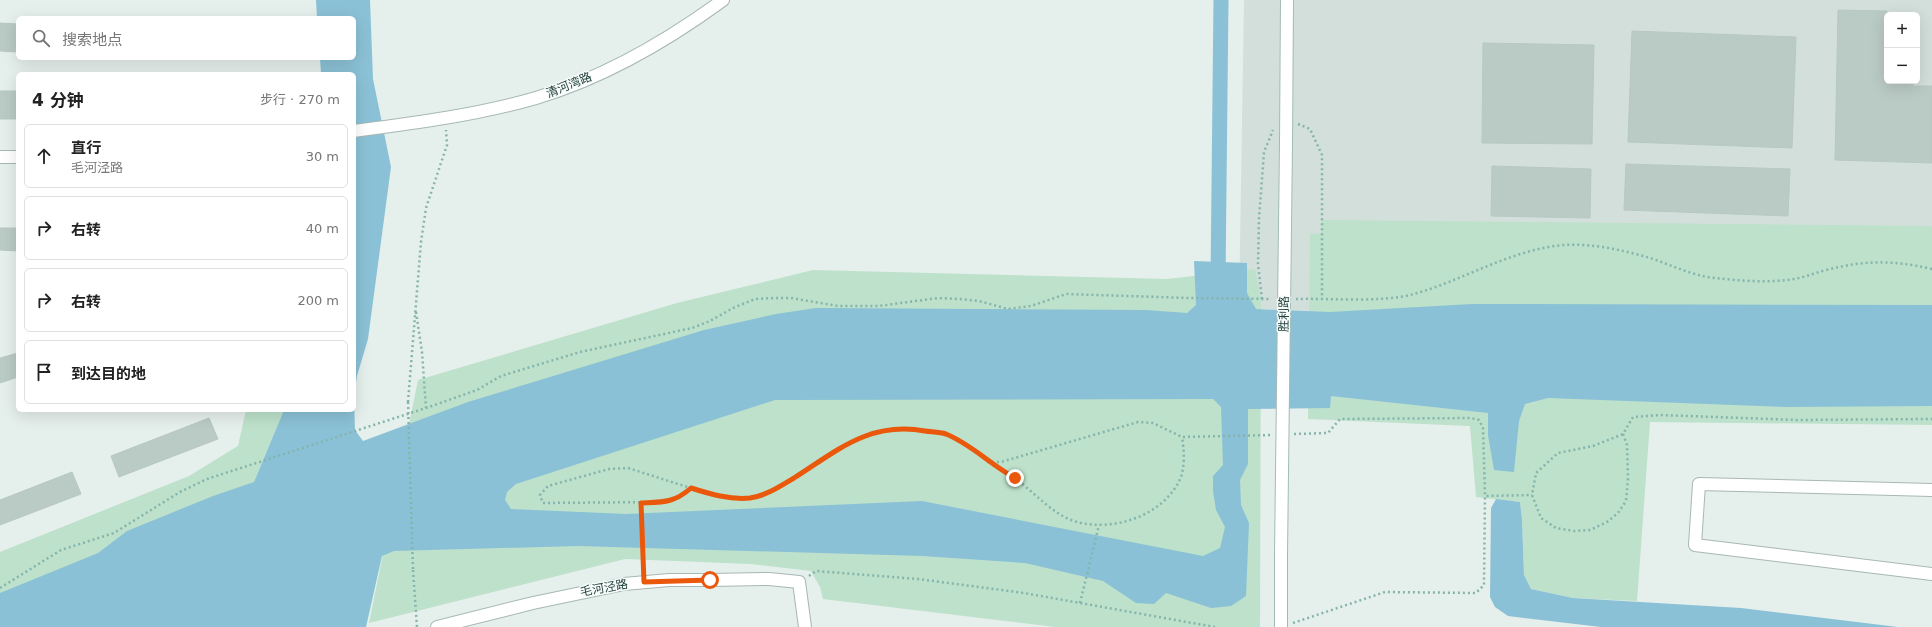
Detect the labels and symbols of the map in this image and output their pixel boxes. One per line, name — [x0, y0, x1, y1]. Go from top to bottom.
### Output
street label: 清河湾路 — [544, 70, 594, 100]
street label: 胜利路 — [1277, 296, 1291, 332]
route end — [1006, 469, 1024, 487]
route start — [701, 571, 719, 589]
street label: 毛河泾路 — [579, 577, 629, 599]

